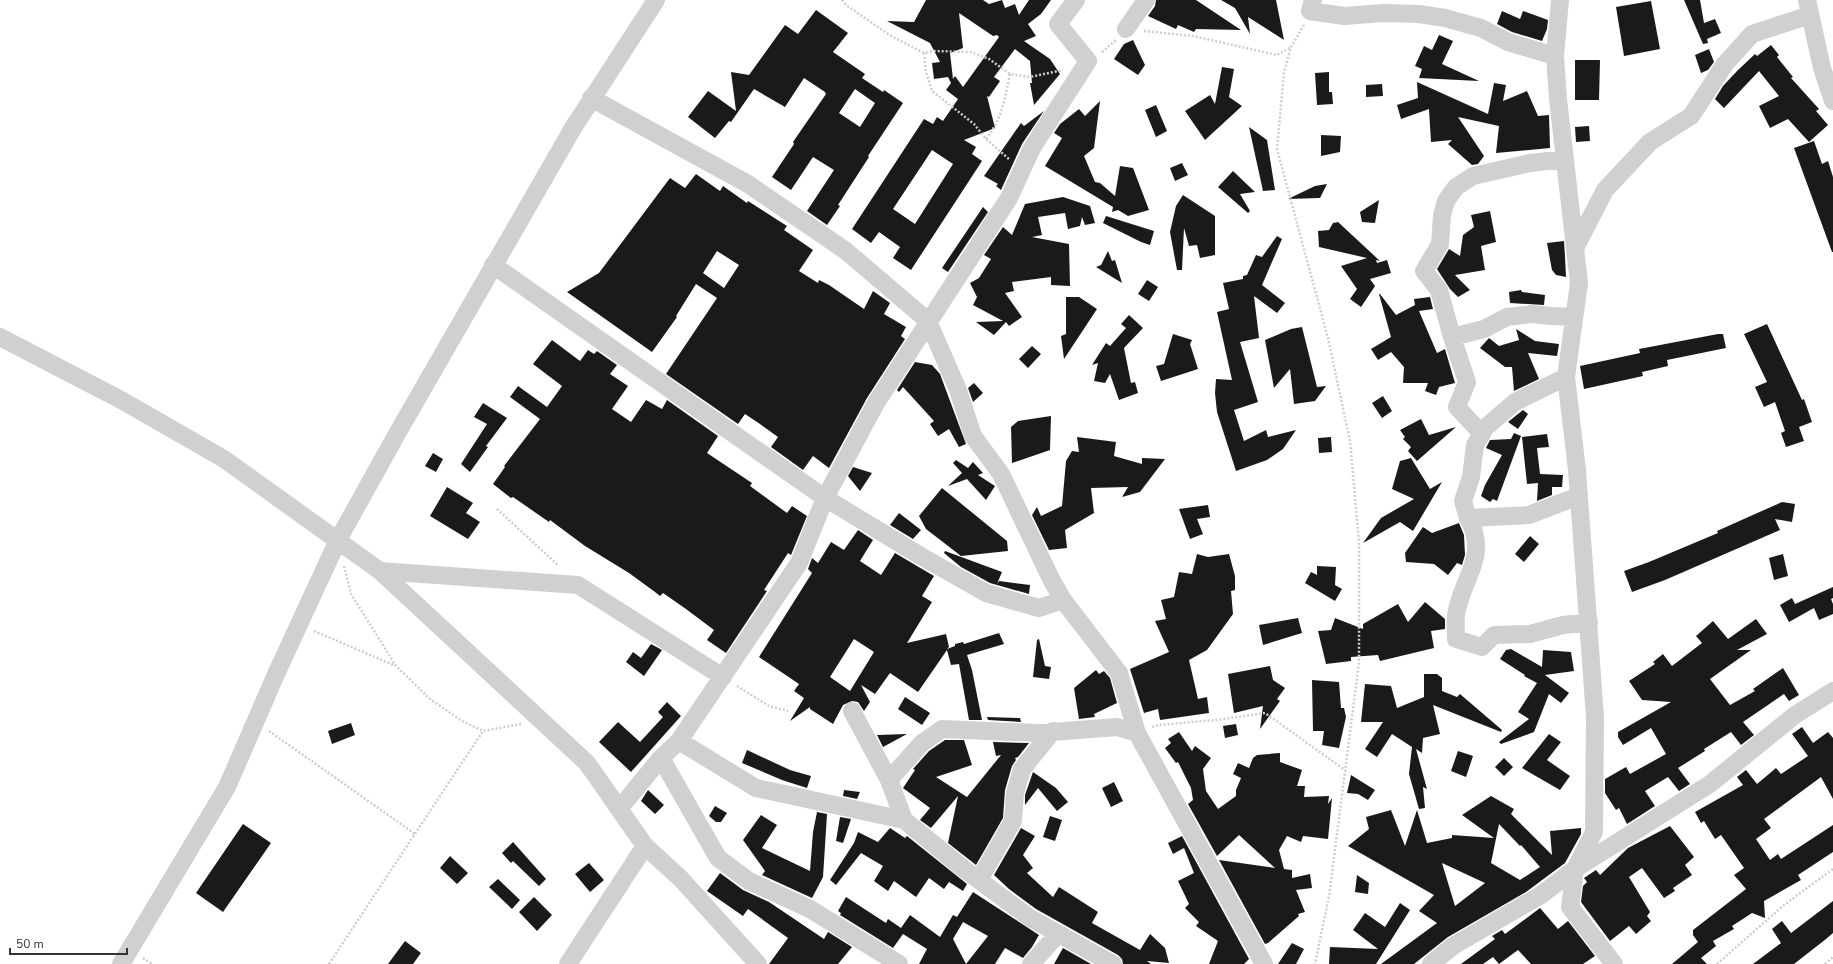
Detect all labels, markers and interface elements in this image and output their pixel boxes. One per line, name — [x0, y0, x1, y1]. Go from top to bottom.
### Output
scale bar — [10, 930, 127, 956]
text: 50 m — [16, 936, 44, 952]

